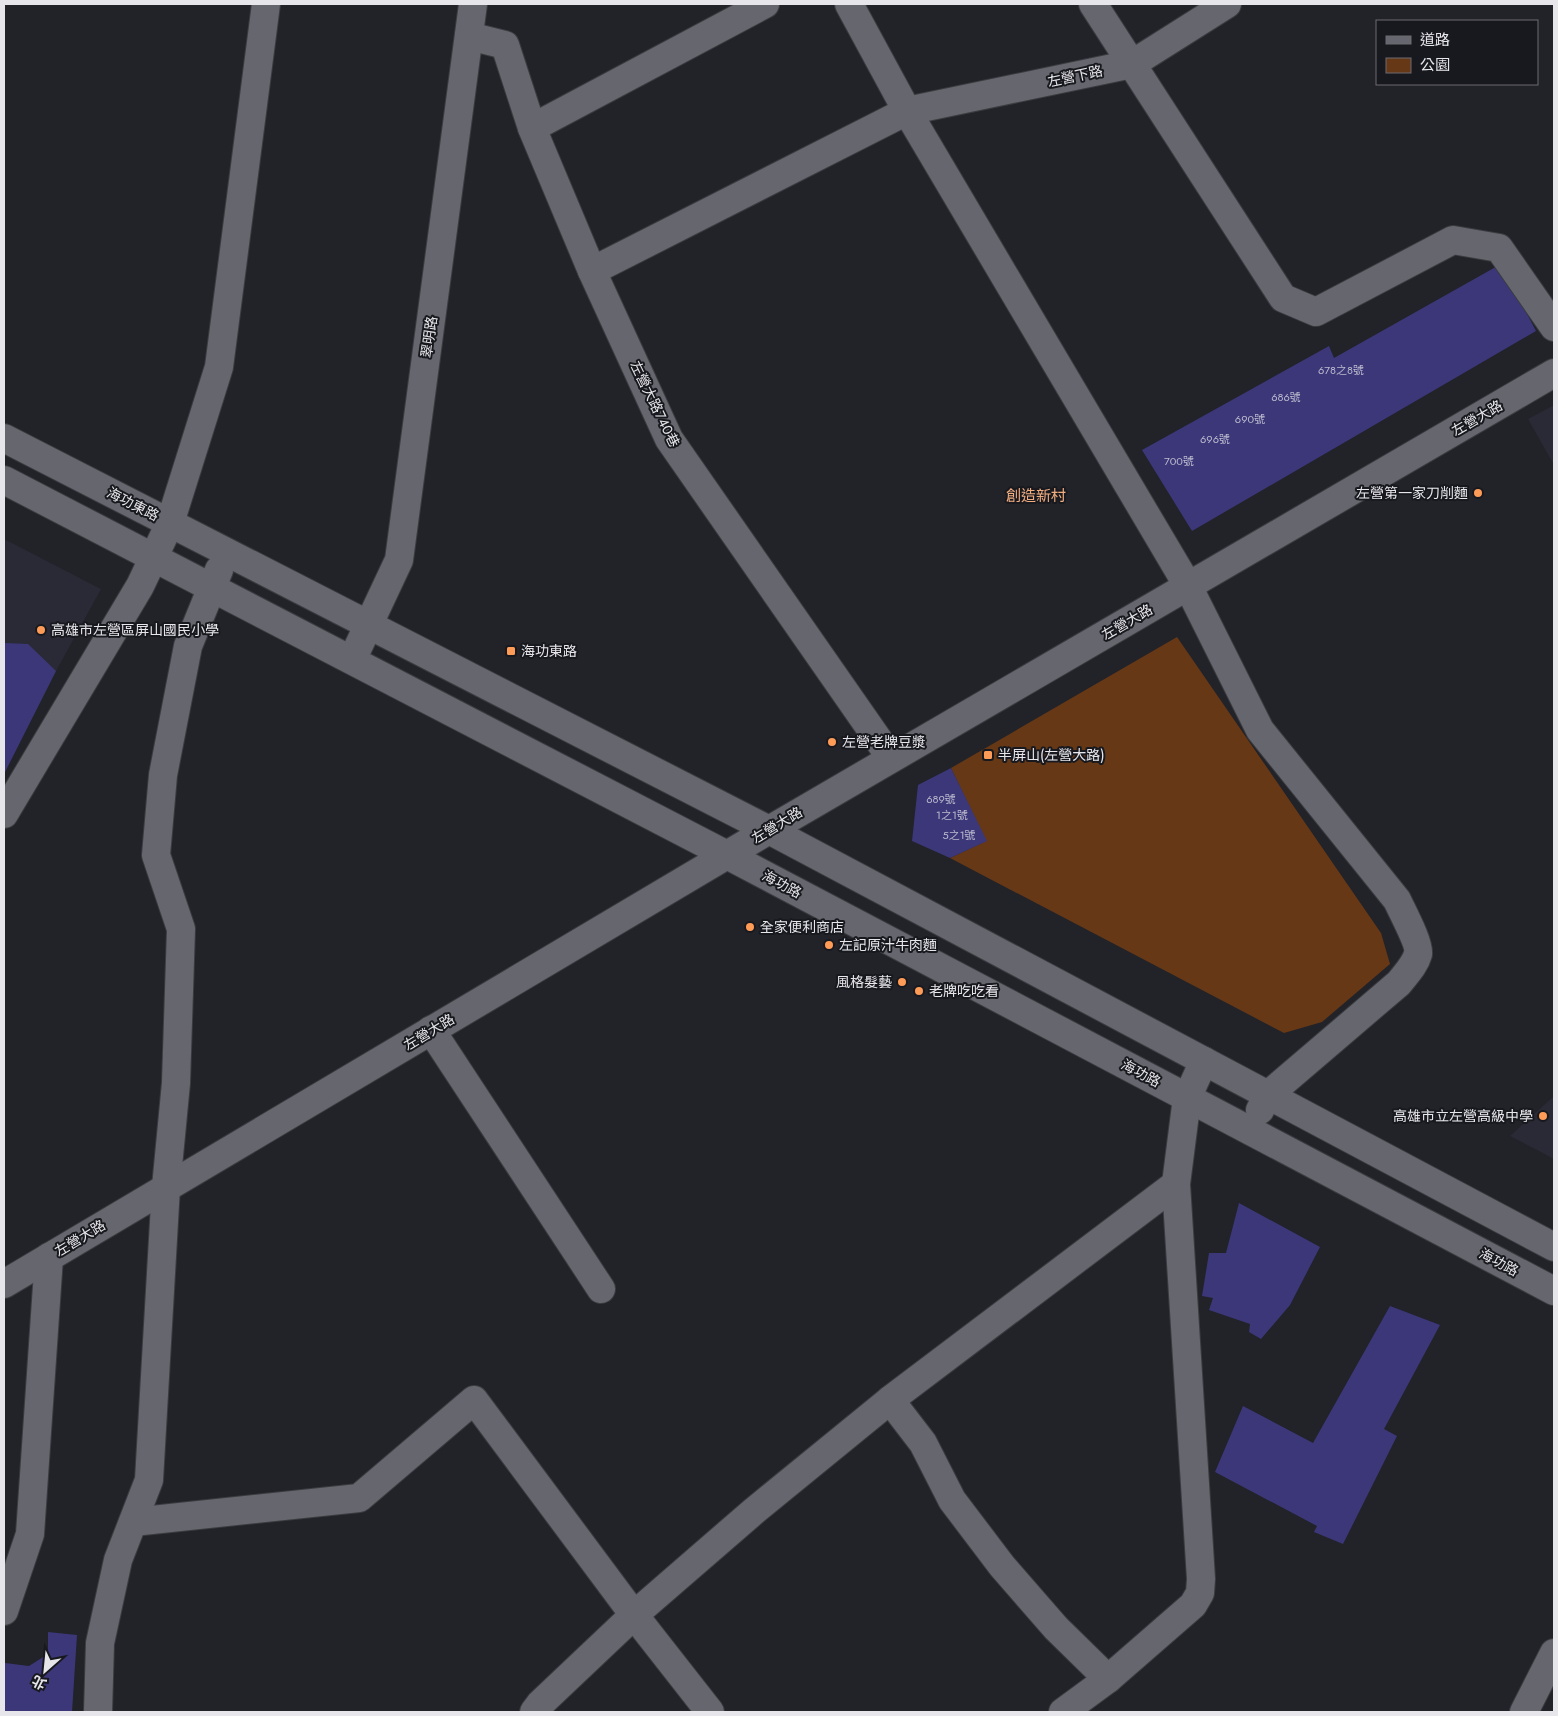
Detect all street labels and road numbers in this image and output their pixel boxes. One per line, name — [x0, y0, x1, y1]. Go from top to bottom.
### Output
street label: 左營下路 — [1046, 60, 1104, 92]
street label: 翠明路 — [416, 315, 442, 359]
street label: 左營大路740巷 — [625, 357, 685, 451]
street label: 左營大路 — [1448, 395, 1506, 441]
street label: 海功東路 — [104, 482, 162, 526]
street label: 左營大路 — [1098, 599, 1156, 645]
street label: 左營大路 — [748, 802, 806, 848]
street label: 海功路 — [759, 865, 805, 903]
street label: 左營大路 — [400, 1009, 458, 1055]
street label: 海功路 — [1118, 1054, 1164, 1092]
street label: 左營大路 — [51, 1215, 109, 1261]
street label: 海功路 — [1476, 1243, 1522, 1281]

